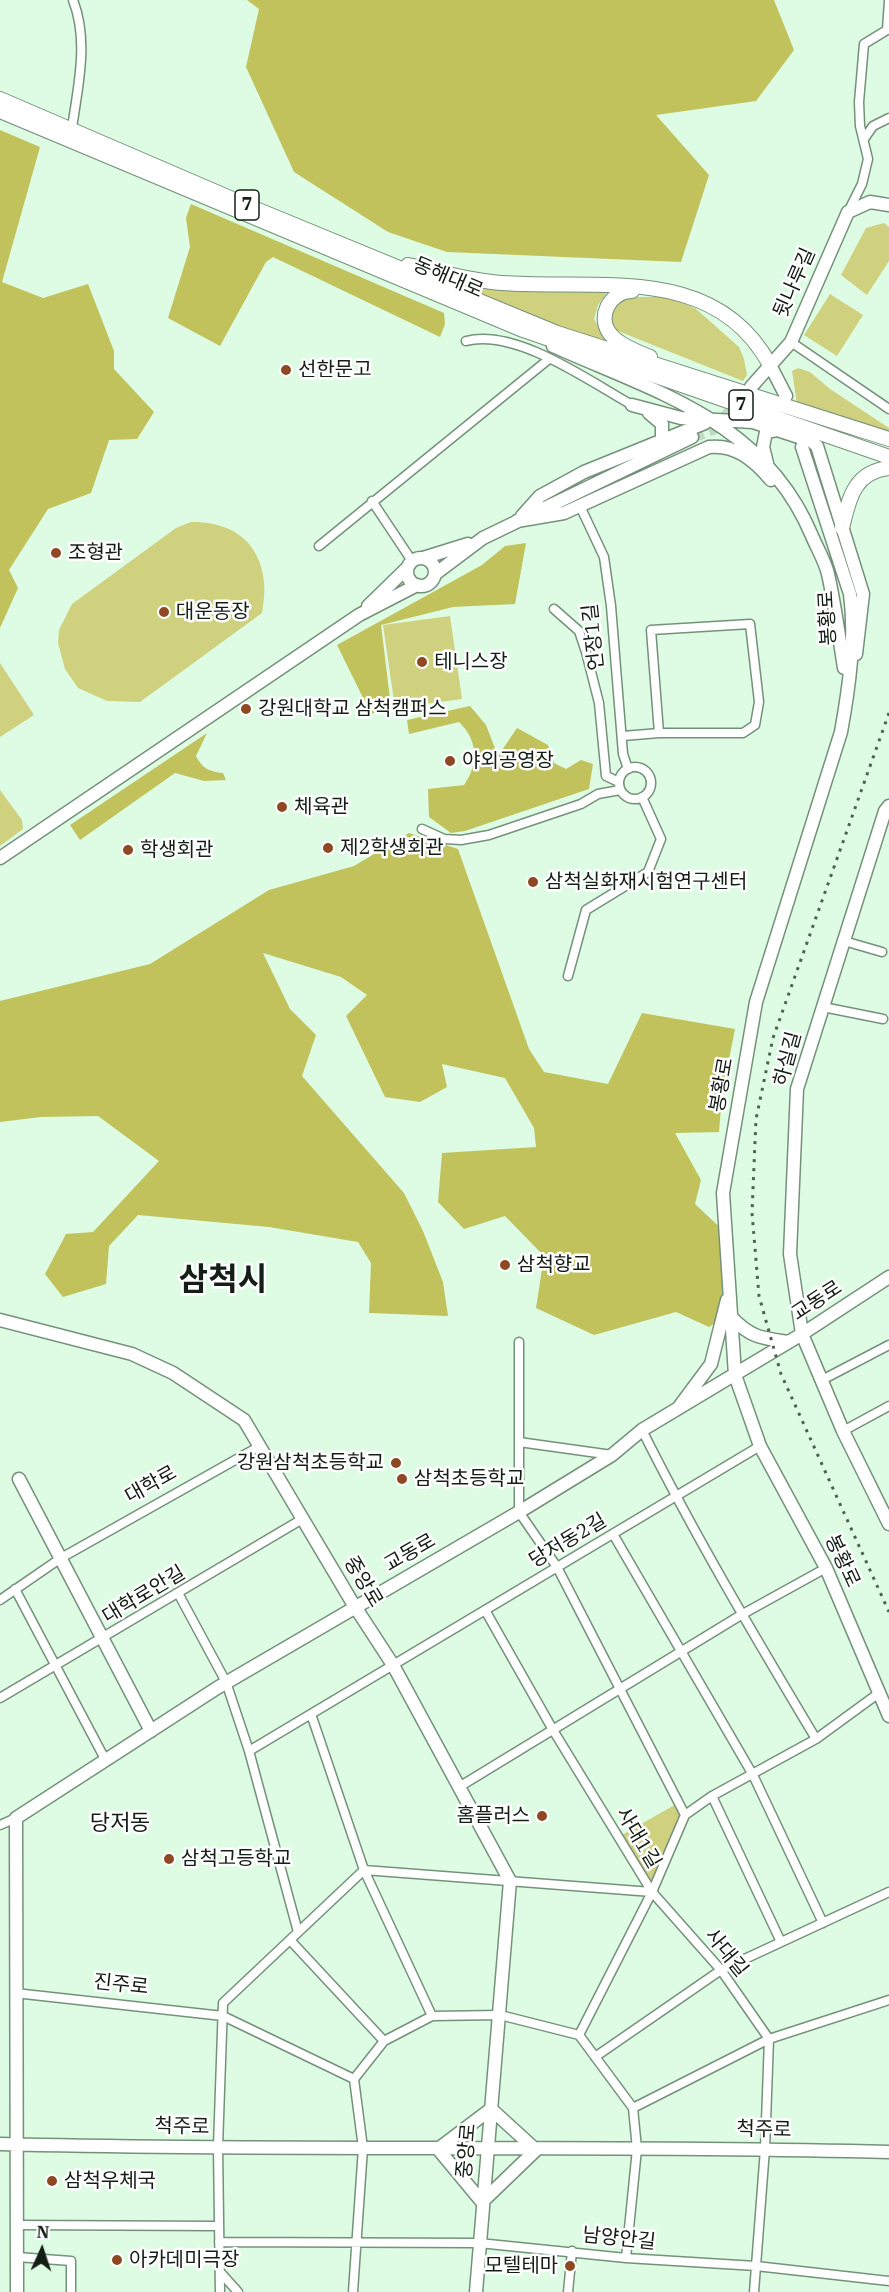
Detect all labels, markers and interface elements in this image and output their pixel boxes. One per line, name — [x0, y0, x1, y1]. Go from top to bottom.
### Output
road number: 7 — [235, 190, 259, 220]
street label: 뒷나루길 — [769, 245, 821, 321]
street label: 동해대로 — [409, 253, 487, 303]
place label: 선한문고 — [298, 358, 372, 382]
marker: 선한문고 — [279, 363, 293, 377]
road number: 7 — [729, 390, 753, 420]
place label: 조형관 — [68, 541, 123, 565]
marker: 조형관 — [49, 546, 63, 560]
street label: 봉황로 — [815, 590, 841, 646]
place label: 대운동장 — [176, 600, 250, 624]
street label: 언장1길 — [579, 602, 609, 672]
marker: 대운동장 — [157, 605, 171, 619]
place label: 테니스장 — [434, 650, 508, 674]
marker: 테니스장 — [415, 655, 429, 669]
place label: 강원대학교 삼척캠퍼스 — [258, 697, 447, 721]
marker: 강원대학교 삼척캠퍼스 — [239, 702, 253, 716]
place label: 야외공영장 — [462, 749, 554, 773]
marker: 야외공영장 — [443, 754, 457, 768]
place label: 체육관 — [294, 795, 349, 819]
marker: 체육관 — [275, 800, 289, 814]
place label: 제2학생회관 — [340, 836, 444, 860]
place label: 학생회관 — [140, 838, 214, 862]
marker: 제2학생회관 — [321, 841, 335, 855]
marker: 학생회관 — [121, 843, 135, 857]
place label: 삼척실화재시험연구센터 — [545, 870, 747, 894]
marker: 삼척실화재시험연구센터 — [526, 875, 540, 889]
street label: 하실길 — [769, 1029, 807, 1089]
street label: 봉황로 — [705, 1056, 739, 1114]
place label: 삼척향교 — [517, 1253, 591, 1277]
marker: 삼척향교 — [498, 1258, 512, 1272]
district label: 삼척시 — [179, 1262, 267, 1300]
street label: 교동로 — [787, 1276, 847, 1326]
place label: 강원삼척초등학교 — [237, 1451, 384, 1475]
marker: 강원삼척초등학교 — [389, 1456, 403, 1470]
street label: 대학로 — [121, 1461, 181, 1509]
place label: 삼척초등학교 — [414, 1467, 524, 1491]
marker: 삼척초등학교 — [395, 1472, 409, 1486]
street label: 당저동2길 — [525, 1509, 611, 1573]
street label: 교동로 — [380, 1529, 440, 1577]
street label: 봉황로 — [819, 1531, 865, 1591]
street label: 중앙로 — [338, 1552, 388, 1612]
street label: 대학로안길 — [98, 1561, 190, 1629]
street label: 사대1길 — [610, 1803, 666, 1873]
place label: 홈플러스 — [456, 1804, 530, 1828]
marker: 홈플러스 — [535, 1809, 549, 1823]
district label: 당저동 — [90, 1811, 150, 1837]
place label: 삼척고등학교 — [181, 1847, 291, 1871]
marker: 삼척고등학교 — [162, 1852, 176, 1866]
street label: 사대길 — [699, 1924, 753, 1982]
street label: 진주로 — [92, 1970, 150, 2000]
street label: 척주로 — [154, 2115, 210, 2139]
street label: 척주로 — [736, 2118, 792, 2142]
street label: 중앙로 — [453, 2122, 481, 2180]
place label: 삼척우체국 — [64, 2169, 156, 2193]
marker: 삼척우체국 — [45, 2174, 59, 2188]
north arrow — [12, 2220, 72, 2280]
text: N — [36, 2222, 50, 2242]
street label: 남양안길 — [581, 2223, 657, 2255]
place label: 아카데미극장 — [129, 2248, 239, 2272]
marker: 아카데미극장 — [110, 2253, 124, 2267]
place label: 모텔테마 — [484, 2254, 558, 2278]
marker: 모텔테마 — [563, 2259, 577, 2273]

